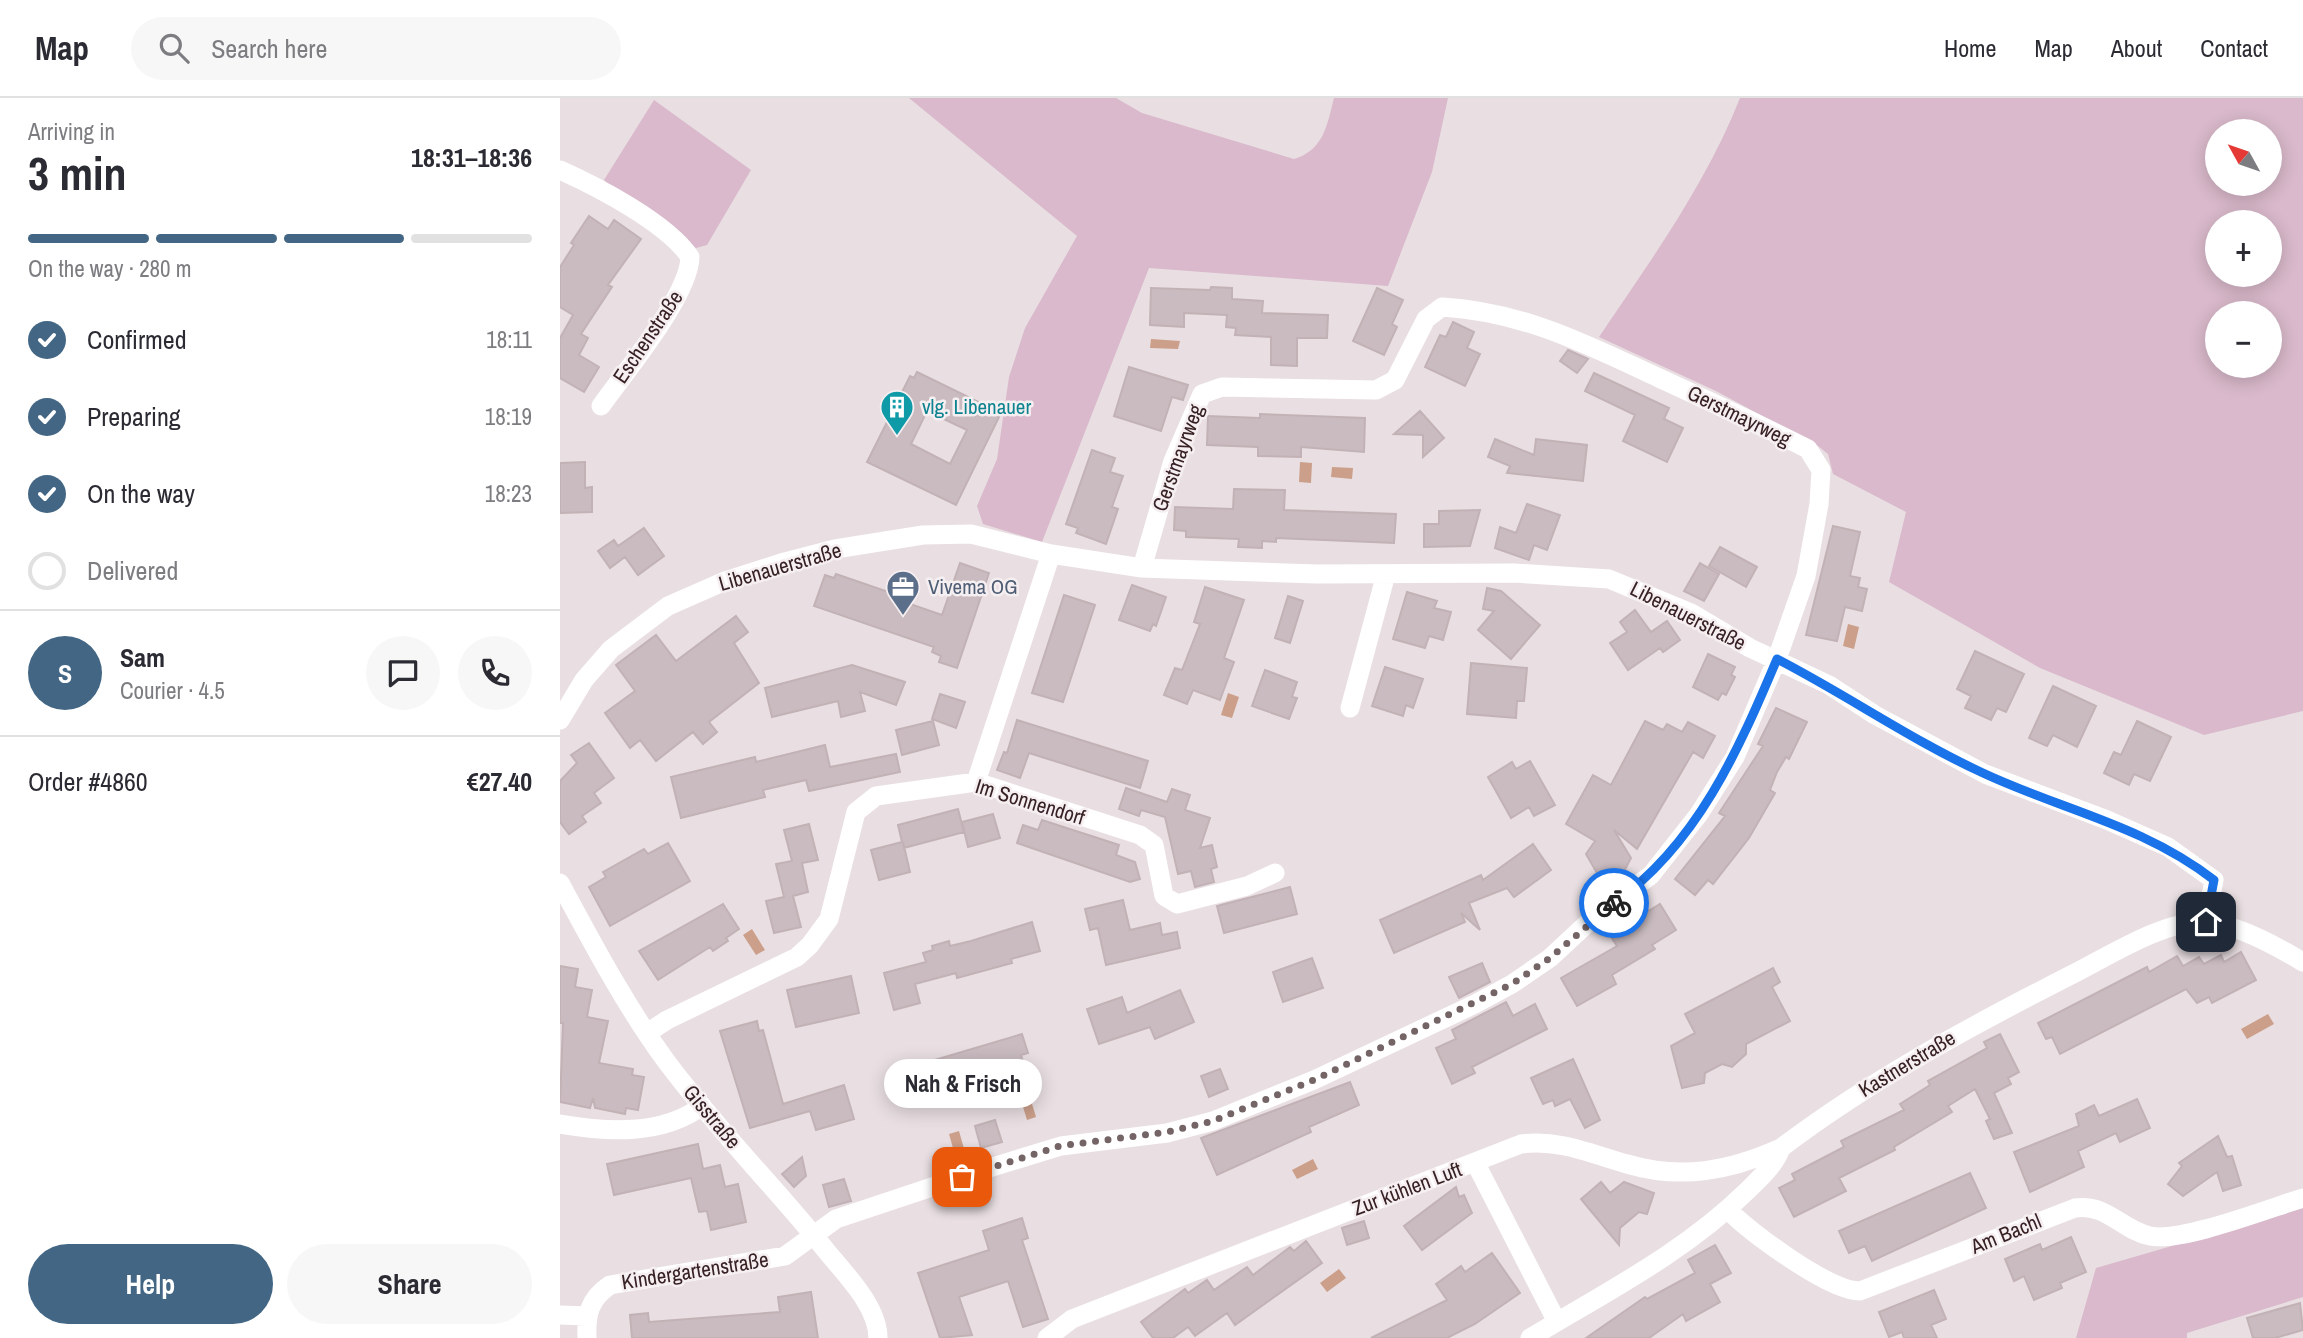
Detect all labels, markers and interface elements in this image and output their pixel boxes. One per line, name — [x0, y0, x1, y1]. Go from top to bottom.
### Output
search box — [131, 17, 621, 80]
text: Map — [35, 26, 89, 70]
icon: search — [155, 29, 193, 67]
text: Search here — [211, 31, 327, 66]
text: Home — [1944, 32, 1996, 64]
text: Map — [2034, 32, 2073, 64]
text: About — [2111, 32, 2162, 64]
text: Contact — [2200, 32, 2268, 64]
text: Arriving in — [28, 116, 115, 147]
north arrow — [2205, 119, 2282, 196]
map controls — [2205, 119, 2282, 378]
text: 18:31–18:36 — [411, 140, 532, 175]
text: 3 min — [28, 142, 127, 204]
button: + — [2205, 210, 2282, 287]
text: On the way · 280 m — [28, 253, 192, 284]
street label: Eschenstraße — [606, 285, 689, 389]
button: − — [2205, 301, 2282, 378]
icon: check — [28, 321, 66, 359]
text: Confirmed — [87, 322, 187, 357]
text: 18:11 — [486, 324, 532, 355]
street label: Gerstmayrweg — [1683, 378, 1796, 453]
building icon: vlg. Libenauer — [878, 388, 916, 437]
place label: vlg. Libenauer — [922, 392, 1031, 421]
icon: check — [28, 398, 66, 436]
text: Preparing — [87, 399, 181, 434]
street label: Gerstmayrweg — [1145, 400, 1210, 515]
text: 18:19 — [485, 401, 532, 432]
icon: check — [28, 475, 66, 513]
text: On the way — [87, 476, 195, 511]
text: 18:23 — [485, 478, 532, 509]
street label: Libenauerstraße — [715, 535, 845, 598]
text: Delivered — [87, 553, 178, 588]
office icon: Vivema OG — [884, 568, 922, 617]
place label: Vivema OG — [928, 572, 1018, 601]
street label: Libenauerstraße — [1625, 574, 1751, 657]
button: chat — [366, 636, 440, 710]
button: phone — [458, 636, 532, 710]
text: Sam — [120, 640, 165, 675]
text: S — [58, 656, 72, 691]
text: Courier · 4.5 — [120, 675, 225, 706]
text: Order #4860 — [28, 764, 148, 799]
text: €27.40 — [467, 764, 532, 799]
street label: Im Sonnendorf — [972, 771, 1089, 832]
courier — [1579, 868, 1649, 938]
icon: bike — [1595, 884, 1633, 922]
pin — [2176, 892, 2236, 952]
icon: home — [2187, 903, 2225, 941]
street label: Kastnerstraße — [1853, 1023, 1961, 1104]
callout: Nah & Frisch — [883, 1058, 1041, 1107]
text: Nah & Frisch — [905, 1068, 1021, 1099]
street label: Gisstraße — [677, 1078, 748, 1155]
pin — [932, 1147, 992, 1207]
street label: Zur kühlen Luft — [1348, 1154, 1466, 1223]
icon: bag — [943, 1158, 981, 1196]
street label: Am Bachl — [1965, 1206, 2045, 1261]
button: Help — [28, 1244, 273, 1324]
button: Share — [287, 1244, 532, 1324]
street label: Kindergartenstraße — [619, 1245, 770, 1296]

